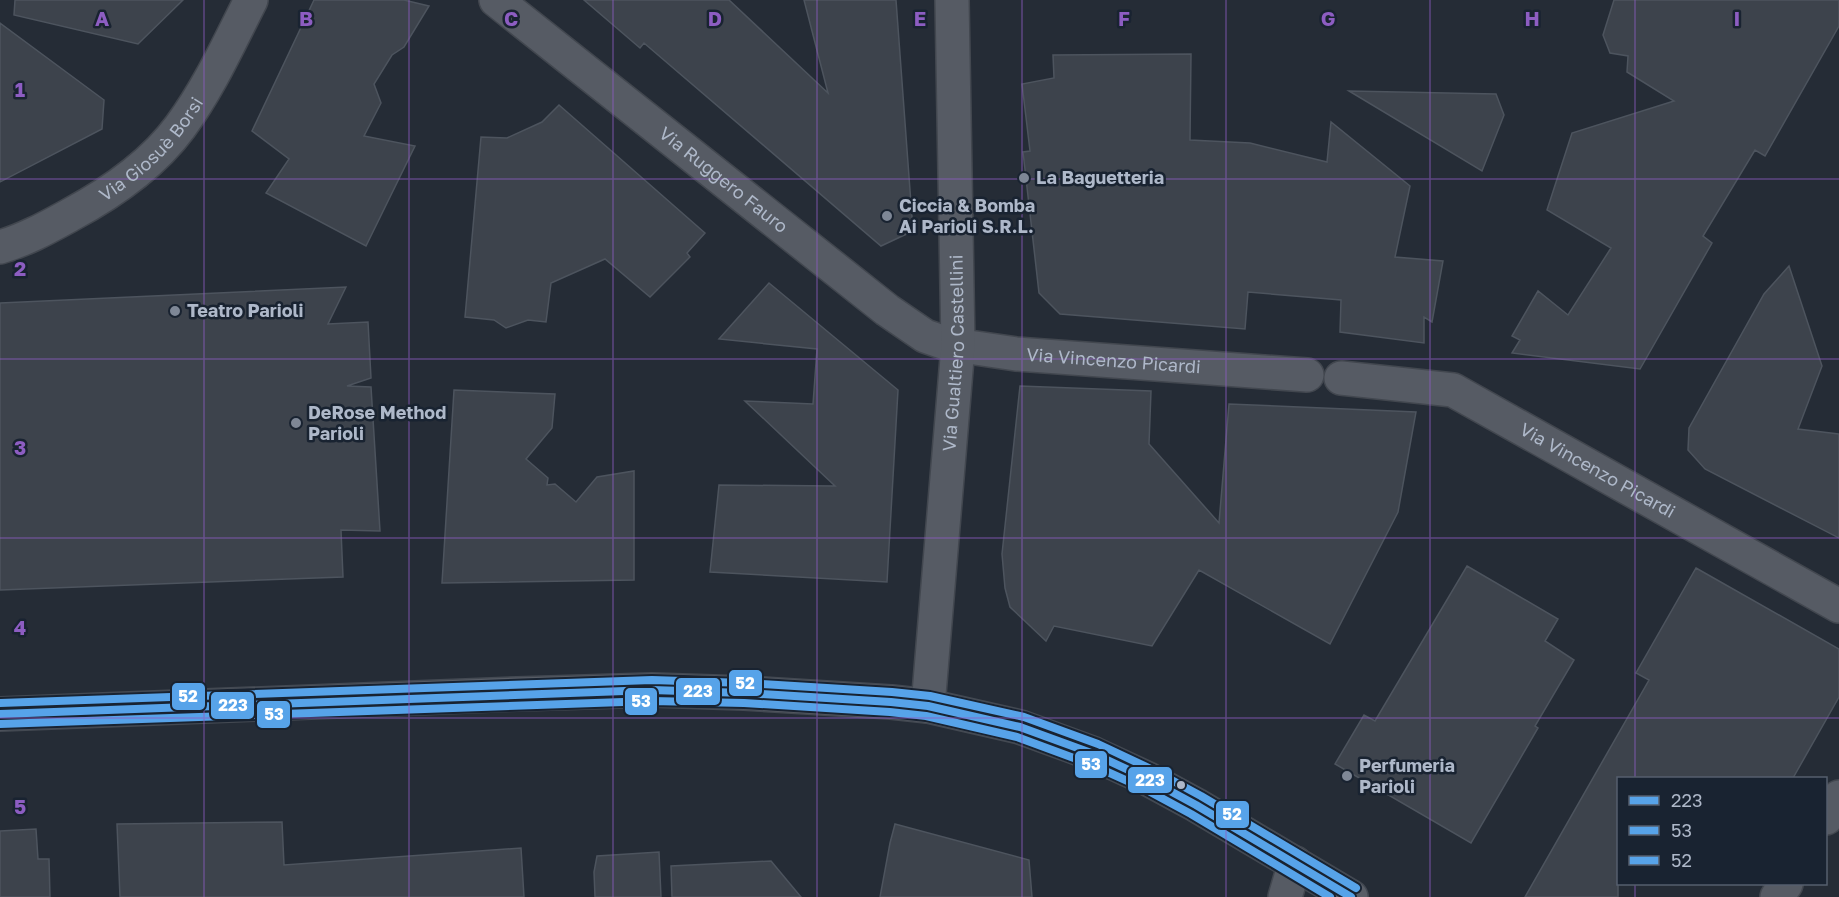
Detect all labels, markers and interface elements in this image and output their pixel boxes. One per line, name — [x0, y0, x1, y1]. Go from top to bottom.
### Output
text: A — [95, 6, 109, 30]
text: B — [299, 6, 313, 30]
text: C — [504, 6, 518, 30]
text: D — [708, 6, 722, 30]
text: E — [914, 6, 926, 30]
text: F — [1118, 6, 1130, 30]
text: G — [1321, 6, 1335, 30]
text: H — [1524, 6, 1540, 30]
text: I — [1734, 6, 1740, 30]
text: 1 — [15, 77, 25, 101]
street label: Via Giosuè Borsi — [95, 93, 207, 205]
street label: Via Ruggero Fauro — [655, 122, 793, 237]
place label: La Baguetteria — [1036, 166, 1164, 188]
marker: La Baguetteria — [1017, 171, 1031, 185]
place label: Ciccia & Bomba Ai Parioli S.R.L. — [899, 194, 1035, 237]
marker: Ciccia & Bomba Ai Parioli S.R.L. — [880, 209, 894, 223]
street label: Via Gualtiero Castellini — [937, 254, 968, 452]
text: 2 — [14, 256, 26, 280]
place label: Teatro Parioli — [187, 299, 304, 321]
marker: Teatro Parioli — [168, 304, 182, 318]
street label: Via Vincenzo Picardi — [1026, 343, 1202, 377]
place label: DeRose Method Parioli — [308, 401, 446, 444]
marker: DeRose Method Parioli — [289, 416, 303, 430]
street label: Via Vincenzo Picardi — [1516, 418, 1679, 522]
text: 3 — [14, 435, 26, 459]
text: 4 — [14, 615, 26, 639]
line badge: 52 — [728, 669, 763, 697]
text: 52 — [735, 673, 755, 693]
line badge: 223 — [675, 677, 721, 706]
text: 223 — [683, 681, 713, 701]
line badge: 52 — [171, 682, 206, 711]
text: 52 — [178, 686, 198, 706]
line badge: 53 — [624, 687, 658, 716]
line badge: 223 — [210, 691, 255, 720]
text: 53 — [631, 691, 651, 711]
text: 223 — [218, 695, 248, 715]
line badge: 53 — [256, 700, 291, 729]
text: 53 — [264, 704, 284, 724]
line badge: 53 — [1074, 750, 1108, 779]
text: 53 — [1081, 754, 1101, 774]
place label: Perfumeria Parioli — [1359, 754, 1455, 797]
line badge: 223 — [1127, 766, 1173, 794]
marker: Perfumeria Parioli — [1340, 769, 1354, 783]
text: 223 — [1135, 770, 1165, 790]
legend — [1617, 777, 1827, 885]
unlabelled marker — [1175, 779, 1187, 791]
text: 223 — [1671, 789, 1702, 811]
text: 5 — [14, 794, 26, 818]
line badge: 52 — [1215, 800, 1250, 829]
text: 52 — [1222, 804, 1242, 824]
text: 53 — [1671, 819, 1692, 841]
text: 52 — [1671, 849, 1692, 871]

